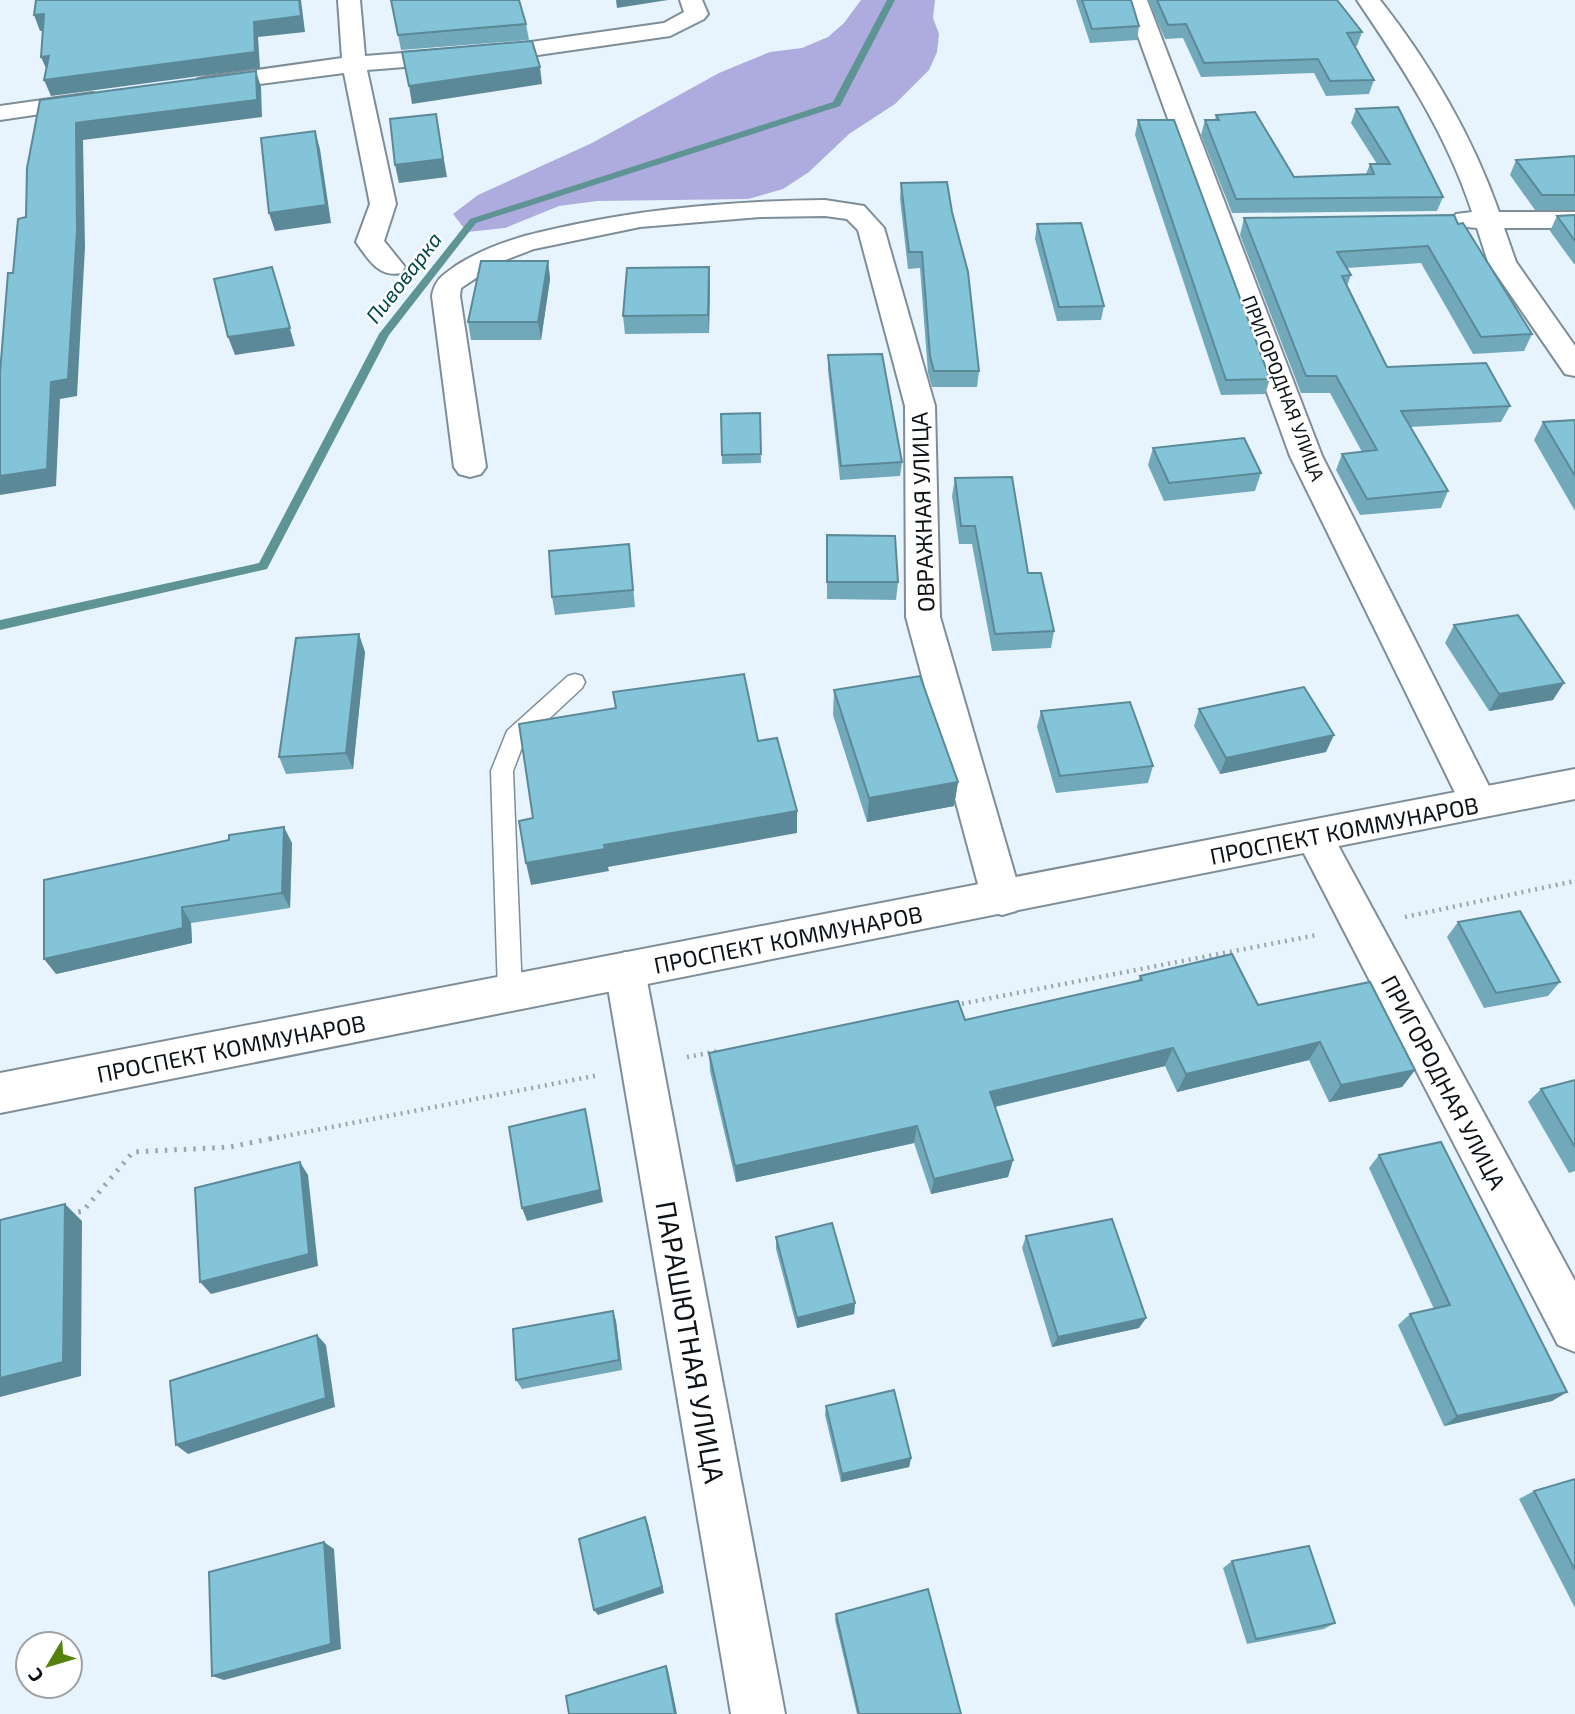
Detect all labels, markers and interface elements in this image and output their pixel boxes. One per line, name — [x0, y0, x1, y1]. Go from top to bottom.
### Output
water label: Пивоварка — [360, 227, 446, 327]
street label: ПРИГОРОДНАЯ УЛИЦА — [1238, 292, 1330, 484]
street label: ОВРАЖНАЯ УЛИЦА — [904, 411, 939, 613]
street label: ПРОСПЕКТ КОММУНАРОВ — [1207, 790, 1481, 870]
street label: ПРОСПЕКТ КОММУНАРОВ — [651, 899, 925, 979]
street label: ПРИГОРОДНАЯ УЛИЦА — [1376, 970, 1513, 1194]
street label: ПРОСПЕКТ КОММУНАРОВ — [94, 1008, 368, 1088]
street label: ПАРАШЮТНАЯ УЛИЦА — [649, 1198, 733, 1487]
north arrow — [14, 1630, 84, 1700]
text: С — [23, 1664, 48, 1687]

